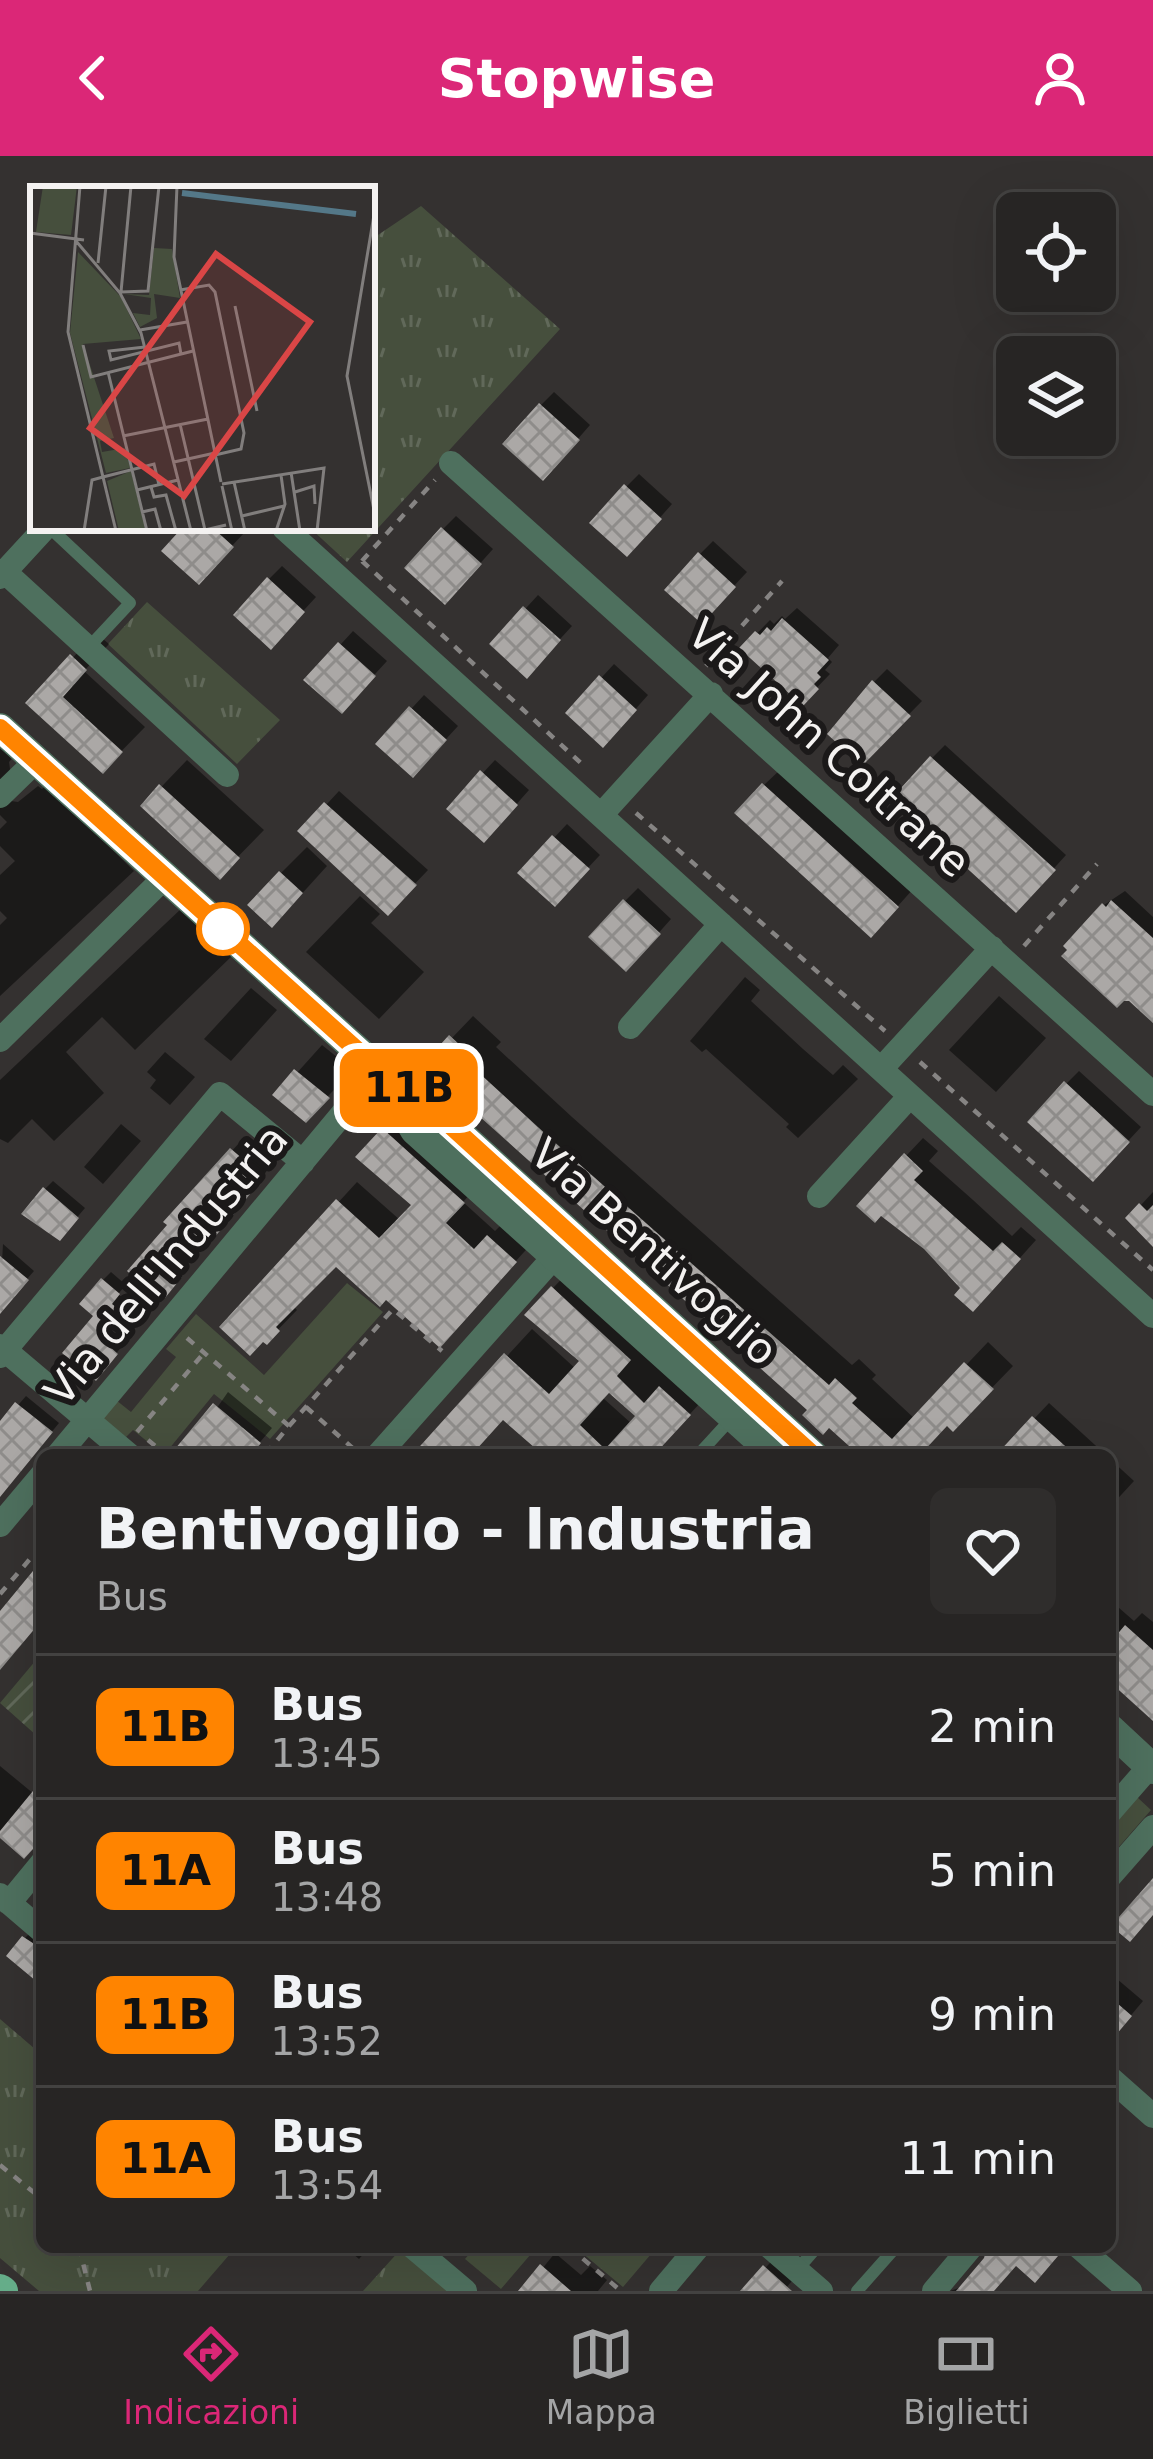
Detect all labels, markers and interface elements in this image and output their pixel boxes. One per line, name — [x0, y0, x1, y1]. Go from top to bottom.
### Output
icon: back — [60, 45, 126, 111]
icon: person — [1027, 45, 1093, 111]
text: Stopwise — [438, 47, 715, 110]
inset map — [30, 186, 375, 531]
map controls — [996, 192, 1116, 456]
button: locate — [996, 192, 1116, 312]
button: layers — [996, 336, 1116, 456]
street label: Via John Coltrane — [678, 609, 980, 887]
unlabelled marker — [198, 904, 248, 954]
line badge: 11B — [340, 1049, 478, 1127]
text: 11B — [364, 1063, 454, 1112]
street label: Via dell'Industria — [34, 1115, 298, 1415]
street label: Via Bentivoglio — [521, 1129, 787, 1375]
button: heart — [930, 1488, 1056, 1614]
text: Bentivoglio - Industria — [96, 1496, 815, 1562]
text: Bus — [96, 1574, 168, 1619]
text: Bus — [270, 1678, 364, 1731]
text: 2 min — [928, 1700, 1056, 1753]
text: 11B — [120, 1702, 210, 1751]
text: 13:45 — [270, 1731, 383, 1776]
text: Bus — [271, 1822, 364, 1875]
text: 5 min — [928, 1844, 1056, 1897]
text: 11A — [120, 1846, 211, 1895]
text: 13:48 — [271, 1875, 383, 1920]
text: Bus — [270, 1966, 364, 2019]
text: 9 min — [928, 1988, 1056, 2041]
text: 11B — [120, 1990, 210, 2039]
text: 13:52 — [270, 2019, 383, 2064]
text: Bus — [271, 2110, 364, 2163]
text: 11 min — [900, 2132, 1056, 2185]
text: 11A — [120, 2134, 211, 2183]
text: 13:54 — [271, 2163, 383, 2208]
tab: Indicazioni — [123, 2321, 299, 2432]
tab: Mappa — [546, 2321, 657, 2432]
tab: Biglietti — [903, 2321, 1030, 2432]

